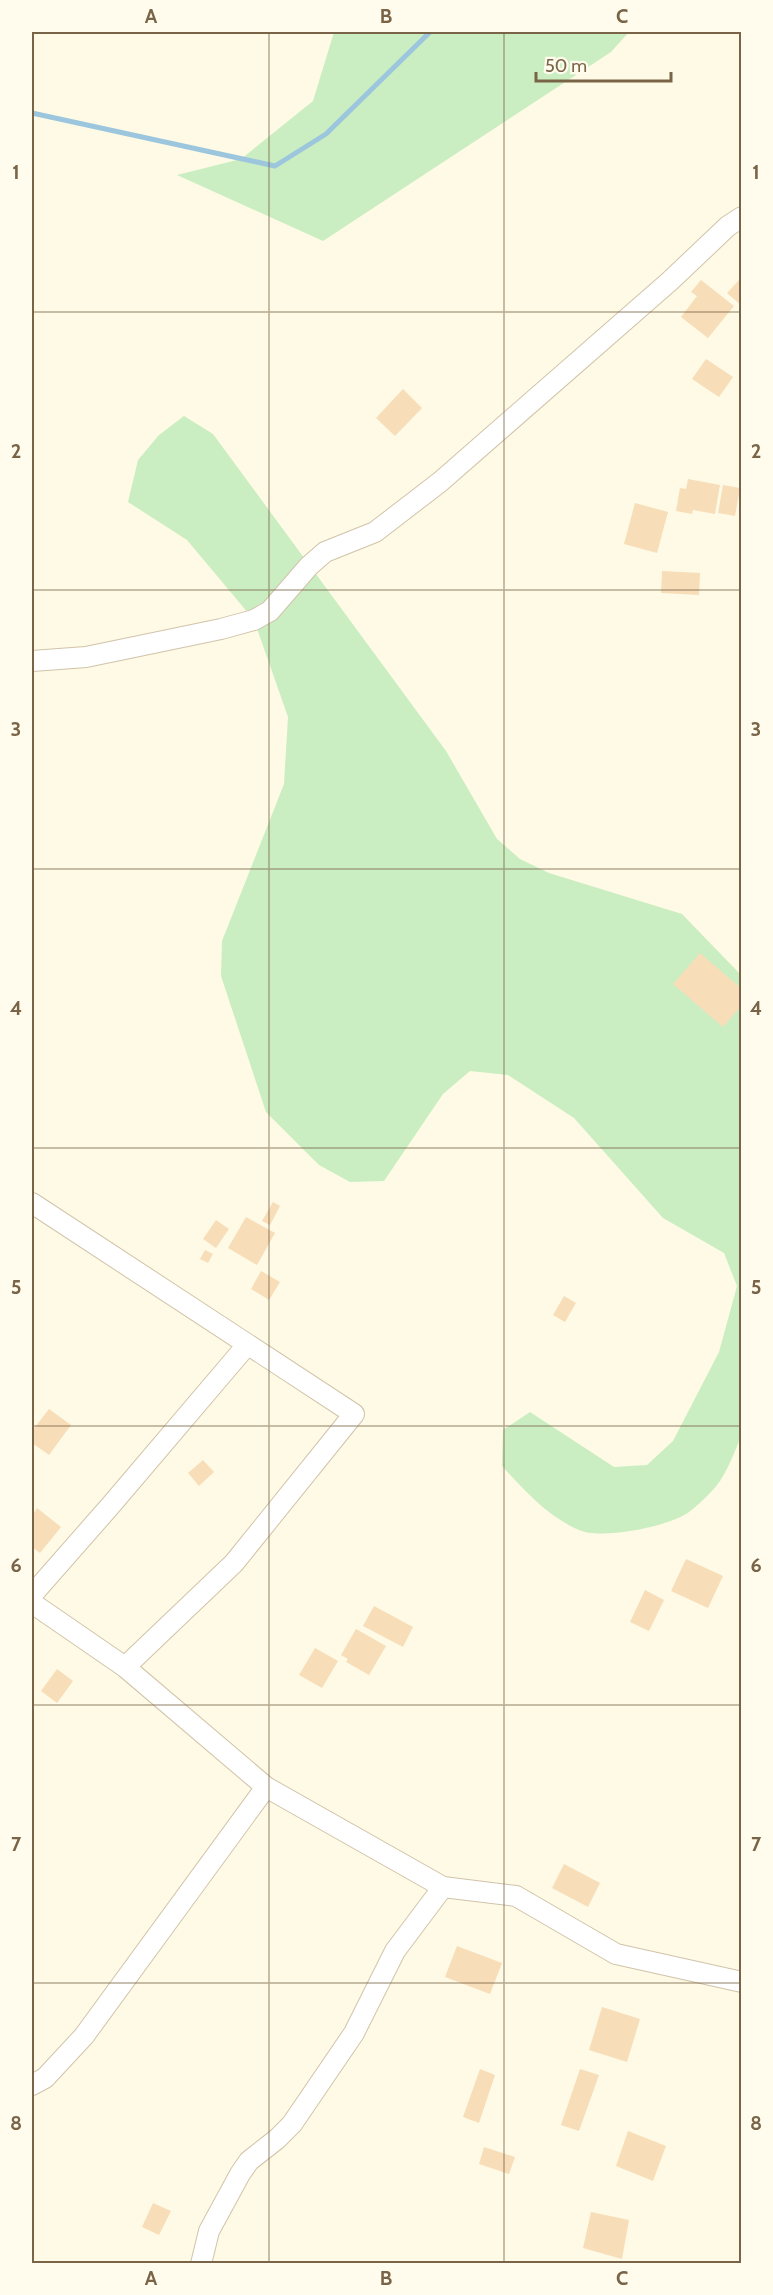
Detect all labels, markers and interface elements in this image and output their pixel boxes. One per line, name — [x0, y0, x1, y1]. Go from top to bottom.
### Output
text: A — [145, 4, 158, 28]
text: B — [380, 4, 392, 28]
text: C — [616, 4, 628, 28]
scale bar — [536, 45, 671, 83]
text: 50 m — [545, 55, 587, 77]
text: 1 — [12, 160, 20, 184]
text: 1 — [752, 160, 760, 184]
text: 2 — [11, 439, 21, 463]
text: 2 — [751, 439, 761, 463]
text: 3 — [11, 717, 21, 741]
text: 3 — [751, 717, 761, 741]
text: 4 — [10, 996, 22, 1020]
text: 4 — [750, 996, 762, 1020]
text: 5 — [11, 1275, 21, 1299]
text: 5 — [751, 1275, 761, 1299]
text: 6 — [10, 1553, 22, 1577]
text: 6 — [750, 1553, 762, 1577]
text: 7 — [11, 1832, 22, 1856]
text: 7 — [751, 1832, 762, 1856]
text: 8 — [10, 2111, 22, 2135]
text: 8 — [750, 2111, 762, 2135]
text: A — [145, 2266, 158, 2290]
text: B — [380, 2266, 392, 2290]
text: C — [616, 2266, 628, 2290]

